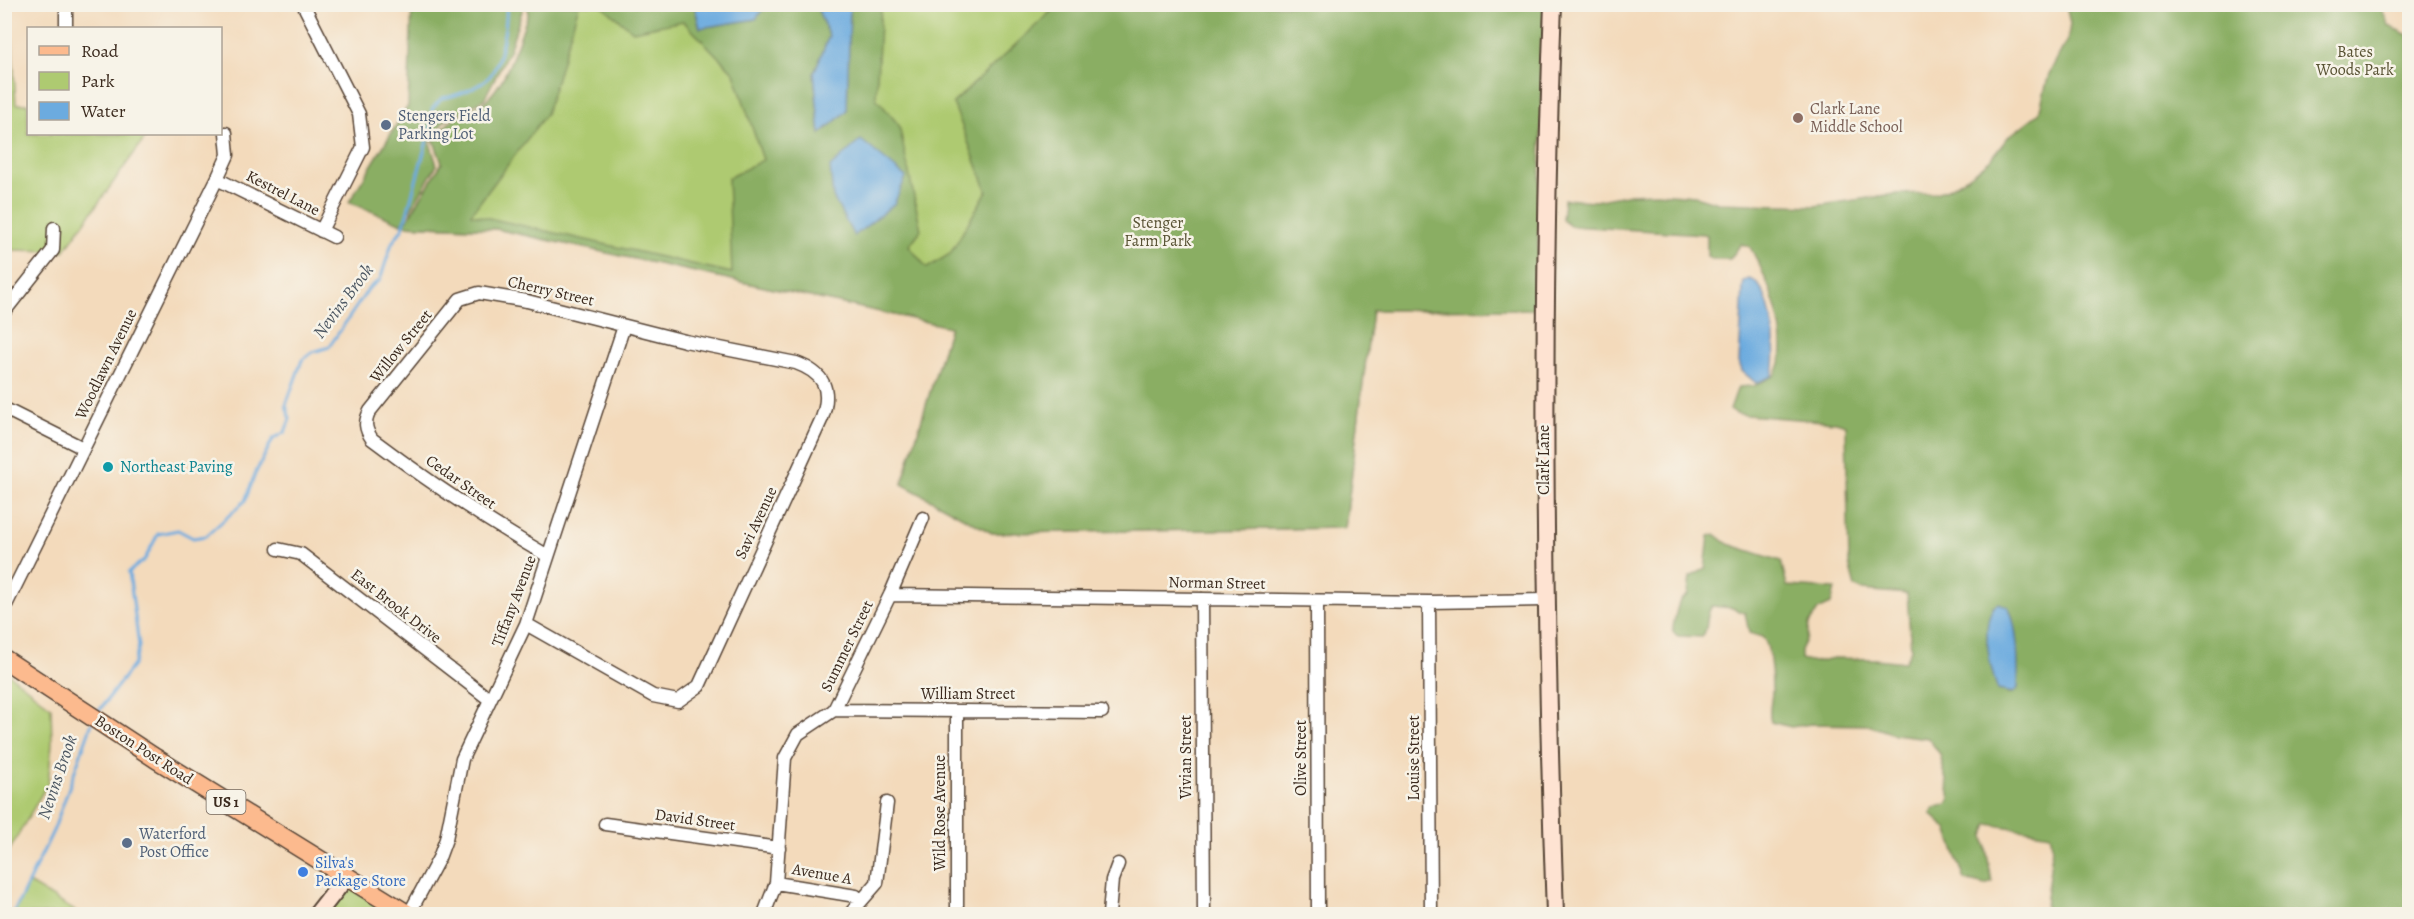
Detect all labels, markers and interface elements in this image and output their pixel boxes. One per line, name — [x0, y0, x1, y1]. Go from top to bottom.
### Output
legend — [27, 27, 222, 135]
text: Road — [81, 39, 119, 63]
park label: Bates Woods Park — [2315, 41, 2394, 81]
text: Park — [81, 69, 115, 93]
place label: Clark Lane Middle School — [1810, 98, 1903, 138]
text: Water — [80, 99, 126, 123]
place label: Stengers Field Parking Lot — [398, 105, 491, 145]
marker: Clark Lane Middle School — [1791, 111, 1805, 125]
marker: Stengers Field Parking Lot — [379, 118, 393, 132]
street label: Kestrel Lane — [242, 165, 324, 221]
park label: Stenger Farm Park — [1124, 212, 1192, 252]
water label: Nevins Brook — [307, 259, 379, 343]
street label: Cherry Street — [506, 270, 596, 312]
street label: Woodlawn Avenue — [69, 305, 142, 424]
street label: Willow Street — [364, 305, 437, 388]
street label: Clark Lane — [1533, 425, 1555, 495]
street label: Cedar Street — [421, 450, 501, 514]
place label: Northeast Paving — [120, 456, 233, 478]
marker: Northeast Paving — [101, 460, 115, 474]
street label: Savi Avenue — [730, 483, 782, 563]
street label: Tiffany Avenue — [486, 552, 542, 650]
street label: East Brook Drive — [346, 564, 446, 648]
street label: Norman Street — [1168, 571, 1266, 595]
street label: Summer Street — [815, 596, 879, 696]
street label: William Street — [920, 683, 1015, 705]
street label: Boston Post Road — [91, 710, 198, 790]
street label: Vivian Street — [1175, 715, 1197, 800]
street label: Louise Street — [1403, 715, 1425, 801]
street label: Olive Street — [1290, 720, 1312, 796]
water label: Nevins Brook — [31, 732, 83, 822]
street label: Wild Rose Avenue — [929, 755, 951, 872]
road number: US 1 — [206, 790, 246, 814]
street label: David Street — [653, 803, 737, 837]
place label: Waterford Post Office — [138, 823, 209, 863]
marker: Waterford Post Office — [120, 836, 134, 850]
place label: Silva's Package Store — [315, 852, 406, 892]
street label: Avenue A — [789, 858, 854, 890]
marker: Silva's Package Store — [296, 865, 310, 879]

